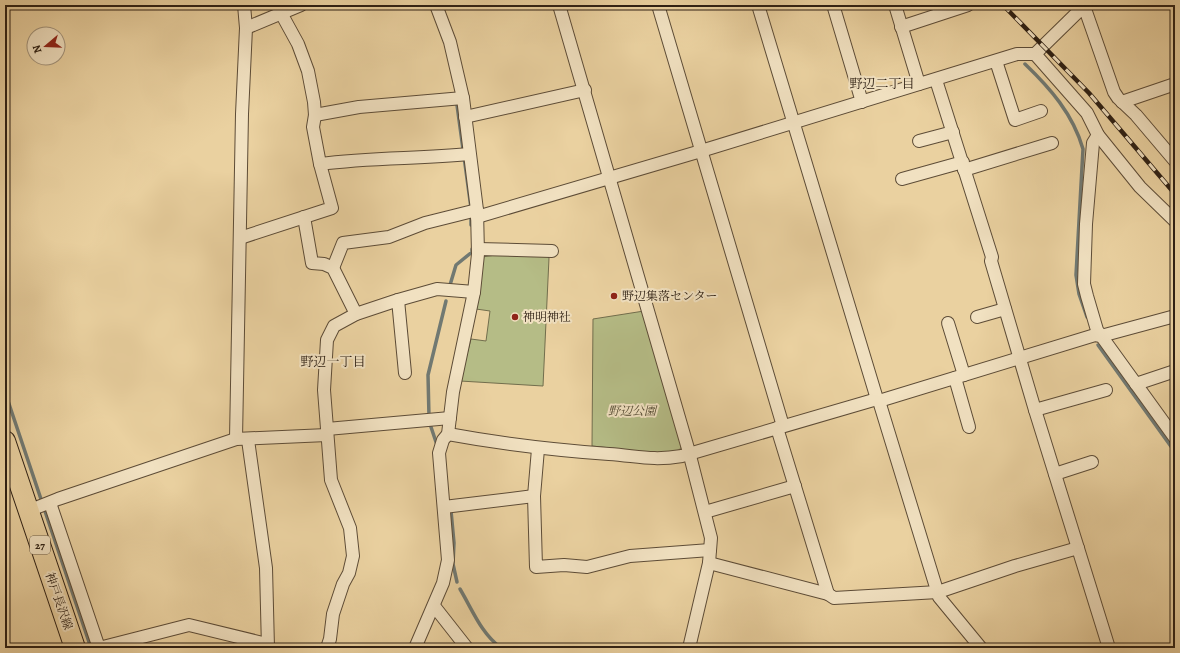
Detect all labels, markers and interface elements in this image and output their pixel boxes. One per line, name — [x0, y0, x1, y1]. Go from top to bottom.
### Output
north arrow — [26, 26, 66, 66]
text: N — [29, 43, 45, 55]
district label: 野辺二丁目 — [849, 75, 915, 92]
place label: 野辺集落センター — [622, 288, 718, 304]
marker: 野辺集落センター — [609, 291, 619, 301]
place label: 神明神社 — [523, 309, 571, 325]
marker: 神明神社 — [510, 312, 520, 322]
district label: 野辺一丁目 — [300, 353, 366, 370]
park label: 野辺公園 — [608, 403, 658, 419]
road number: 27 — [30, 536, 50, 554]
street label: 神戸長沢線 — [42, 570, 76, 632]

